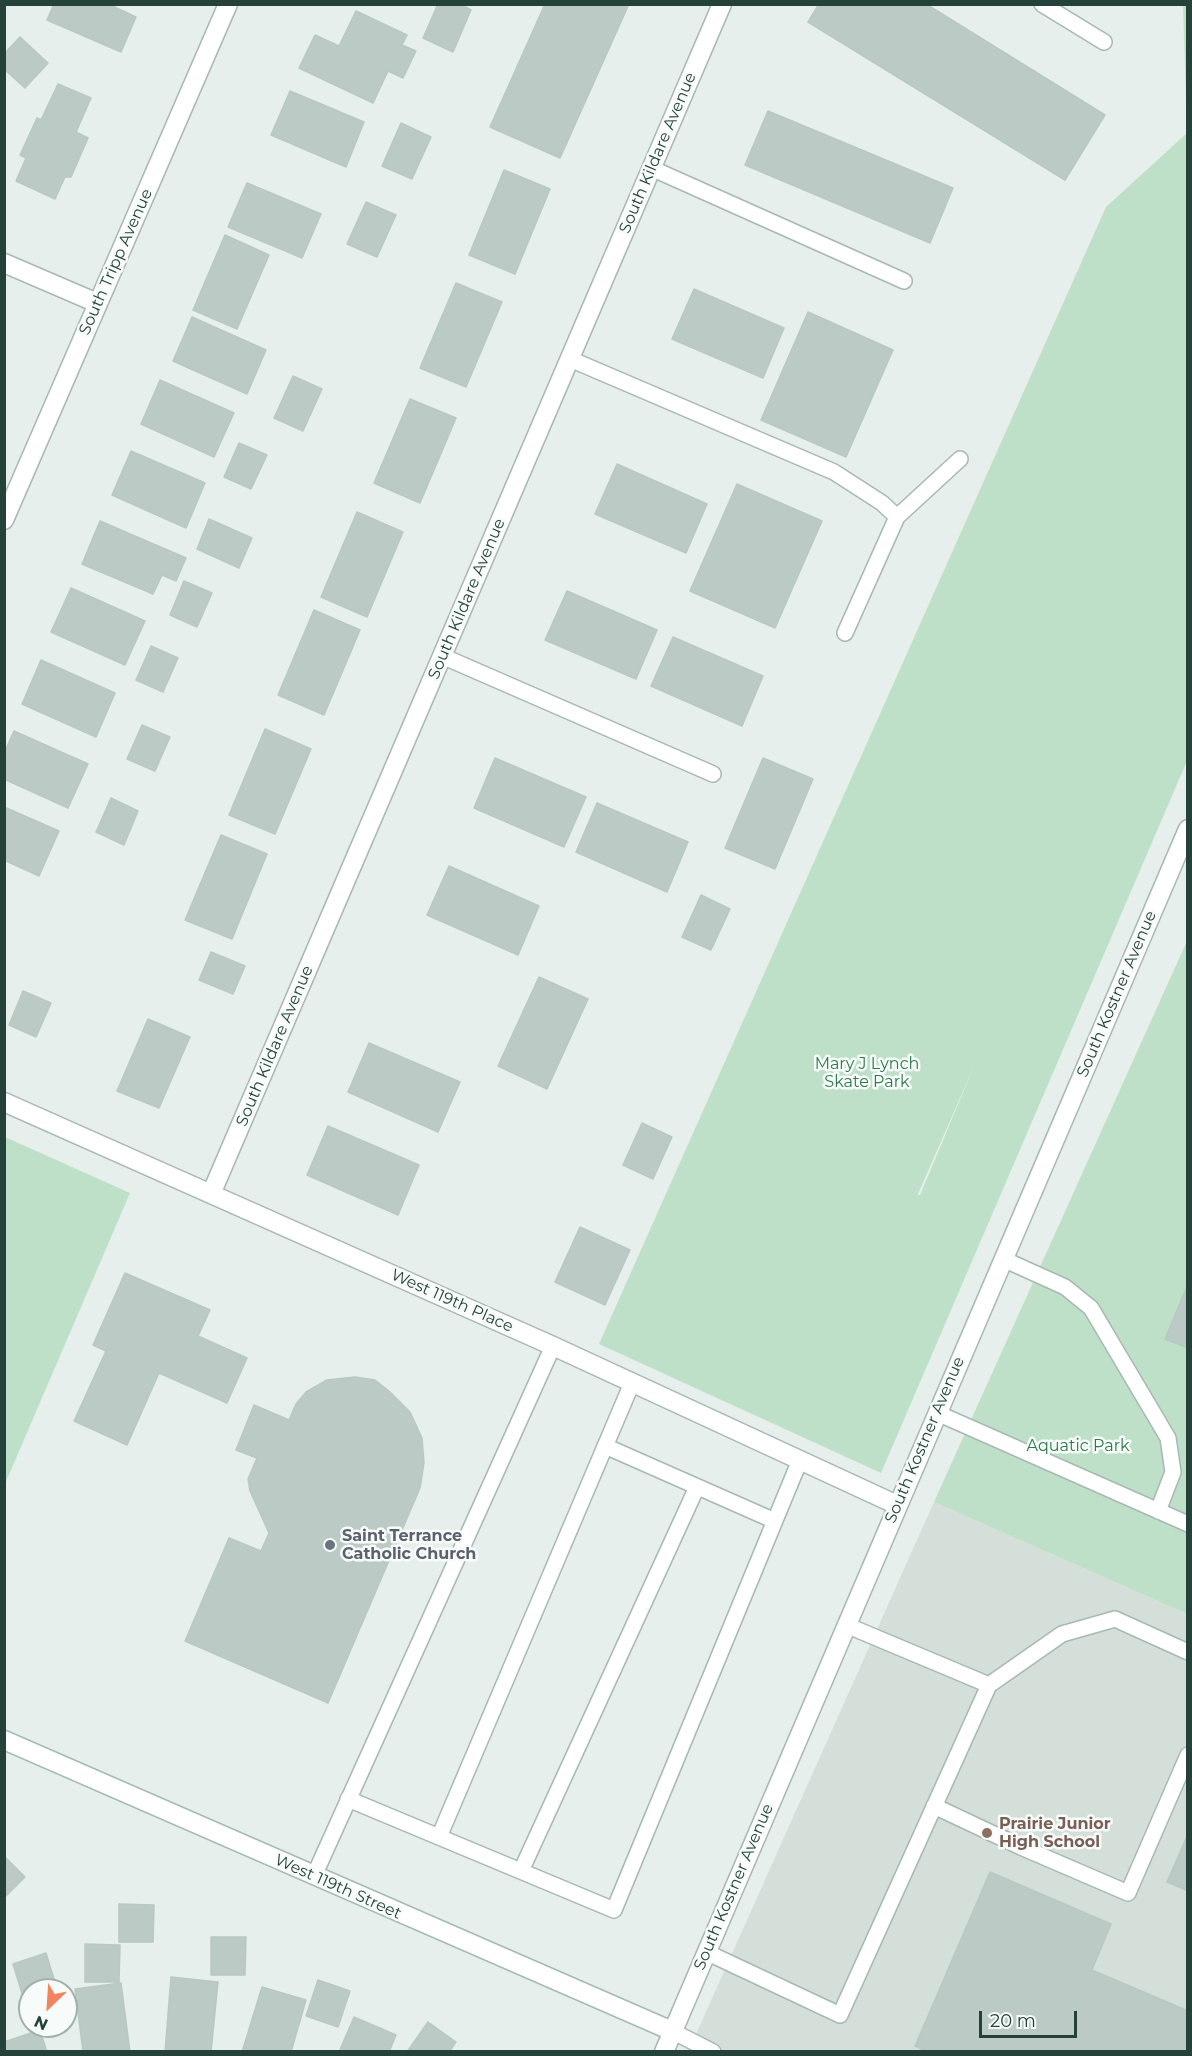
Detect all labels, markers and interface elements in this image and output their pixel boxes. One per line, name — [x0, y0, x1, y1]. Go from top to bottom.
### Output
street label: South Kildare Avenue — [615, 70, 701, 236]
street label: South Tripp Avenue — [75, 186, 157, 338]
street label: South Kildare Avenue — [424, 516, 510, 682]
street label: South Kostner Avenue — [1073, 908, 1161, 1080]
street label: South Kildare Avenue — [232, 963, 318, 1129]
park label: Mary J Lynch Skate Park — [815, 1054, 919, 1092]
street label: West 119th Place — [388, 1265, 516, 1337]
street label: South Kostner Avenue — [881, 1354, 969, 1526]
park label: Aquatic Park — [1027, 1436, 1129, 1456]
place label: Saint Terrance Catholic Church — [342, 1526, 476, 1564]
marker: Saint Terrance Catholic Church — [323, 1538, 337, 1552]
street label: South Kostner Avenue — [690, 1801, 778, 1973]
place label: Prairie Junior High School — [999, 1814, 1111, 1852]
marker: Prairie Junior High School — [980, 1826, 994, 1840]
street label: West 119th Street — [272, 1850, 404, 1924]
north arrow — [18, 1978, 78, 2038]
scale bar — [982, 1999, 1080, 2037]
text: 20 m — [990, 2010, 1036, 2032]
text: N — [31, 2012, 51, 2034]

